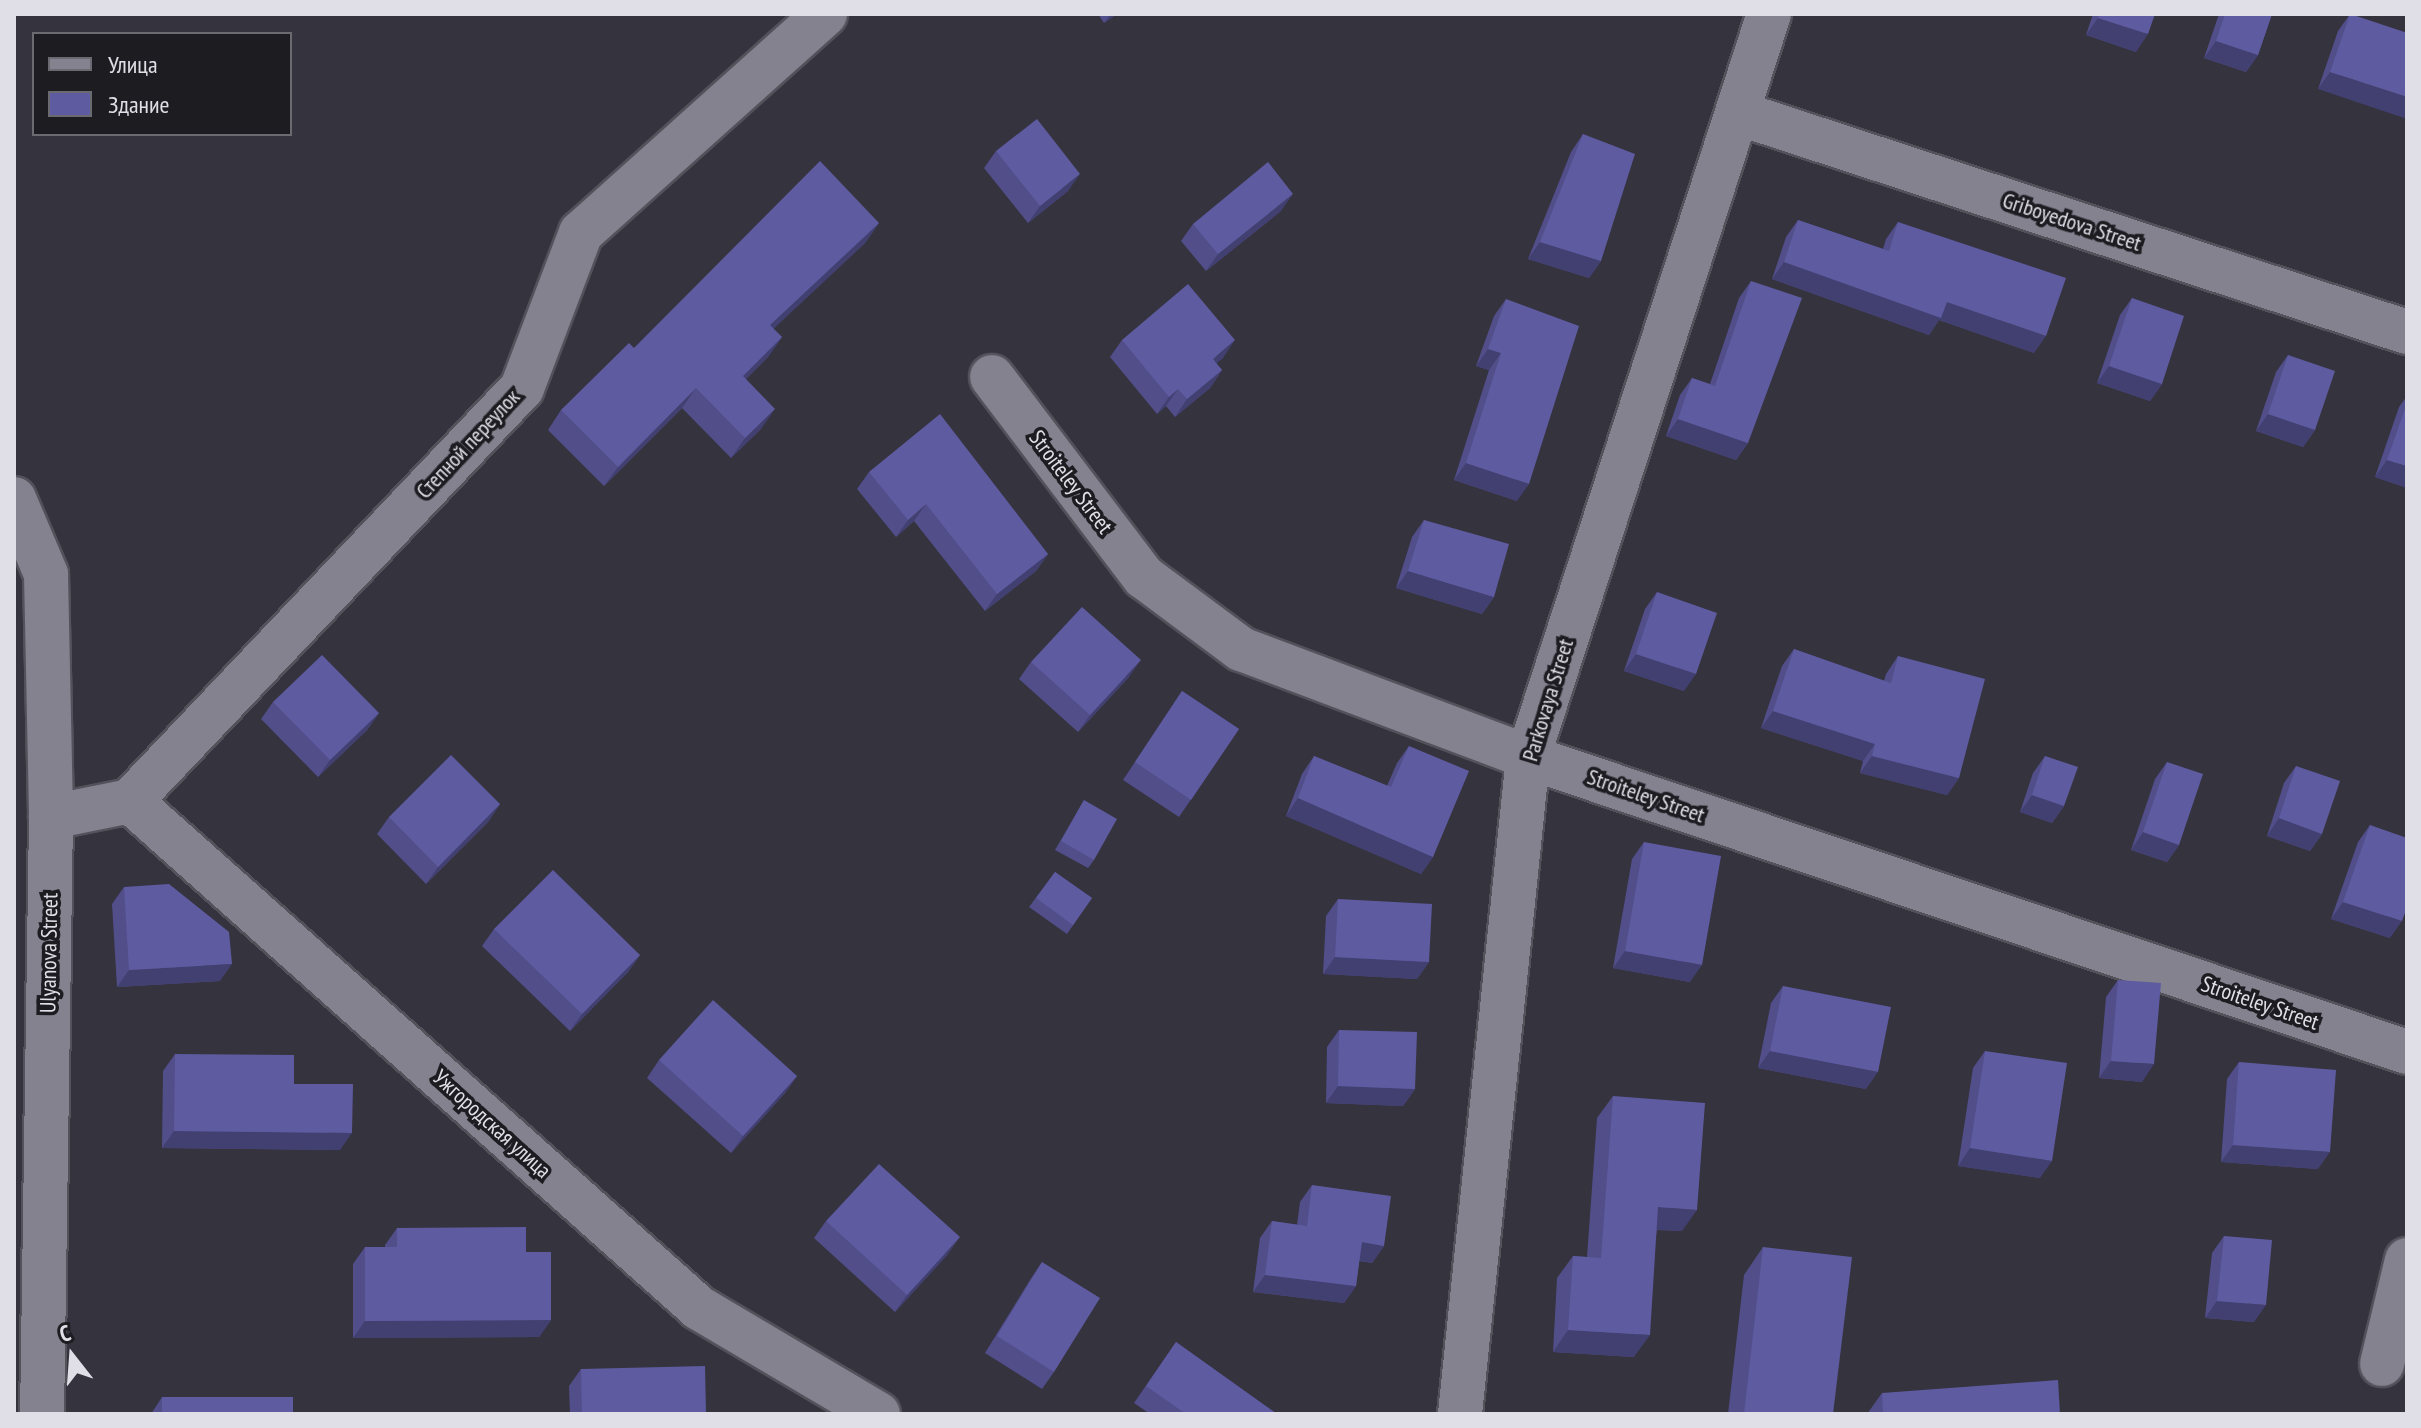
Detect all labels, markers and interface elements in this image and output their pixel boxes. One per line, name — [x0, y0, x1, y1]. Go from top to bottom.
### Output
legend — [32, 32, 292, 136]
text: Улица — [108, 49, 158, 80]
text: Здание — [108, 89, 169, 120]
street label: Griboyedova Street — [1999, 187, 2145, 257]
street label: Степной переулок — [411, 384, 525, 504]
street label: Stroiteley Street — [1023, 425, 1119, 539]
street label: Parkovaya Street — [1517, 636, 1579, 764]
street label: Stroiteley Street — [1584, 763, 1708, 829]
street label: Ulyanova Street — [35, 893, 63, 1013]
street label: Stroiteley Street — [2198, 970, 2322, 1036]
street label: Ужгородская улица — [428, 1064, 556, 1184]
north arrow — [32, 1316, 112, 1396]
text: С — [56, 1318, 74, 1348]

